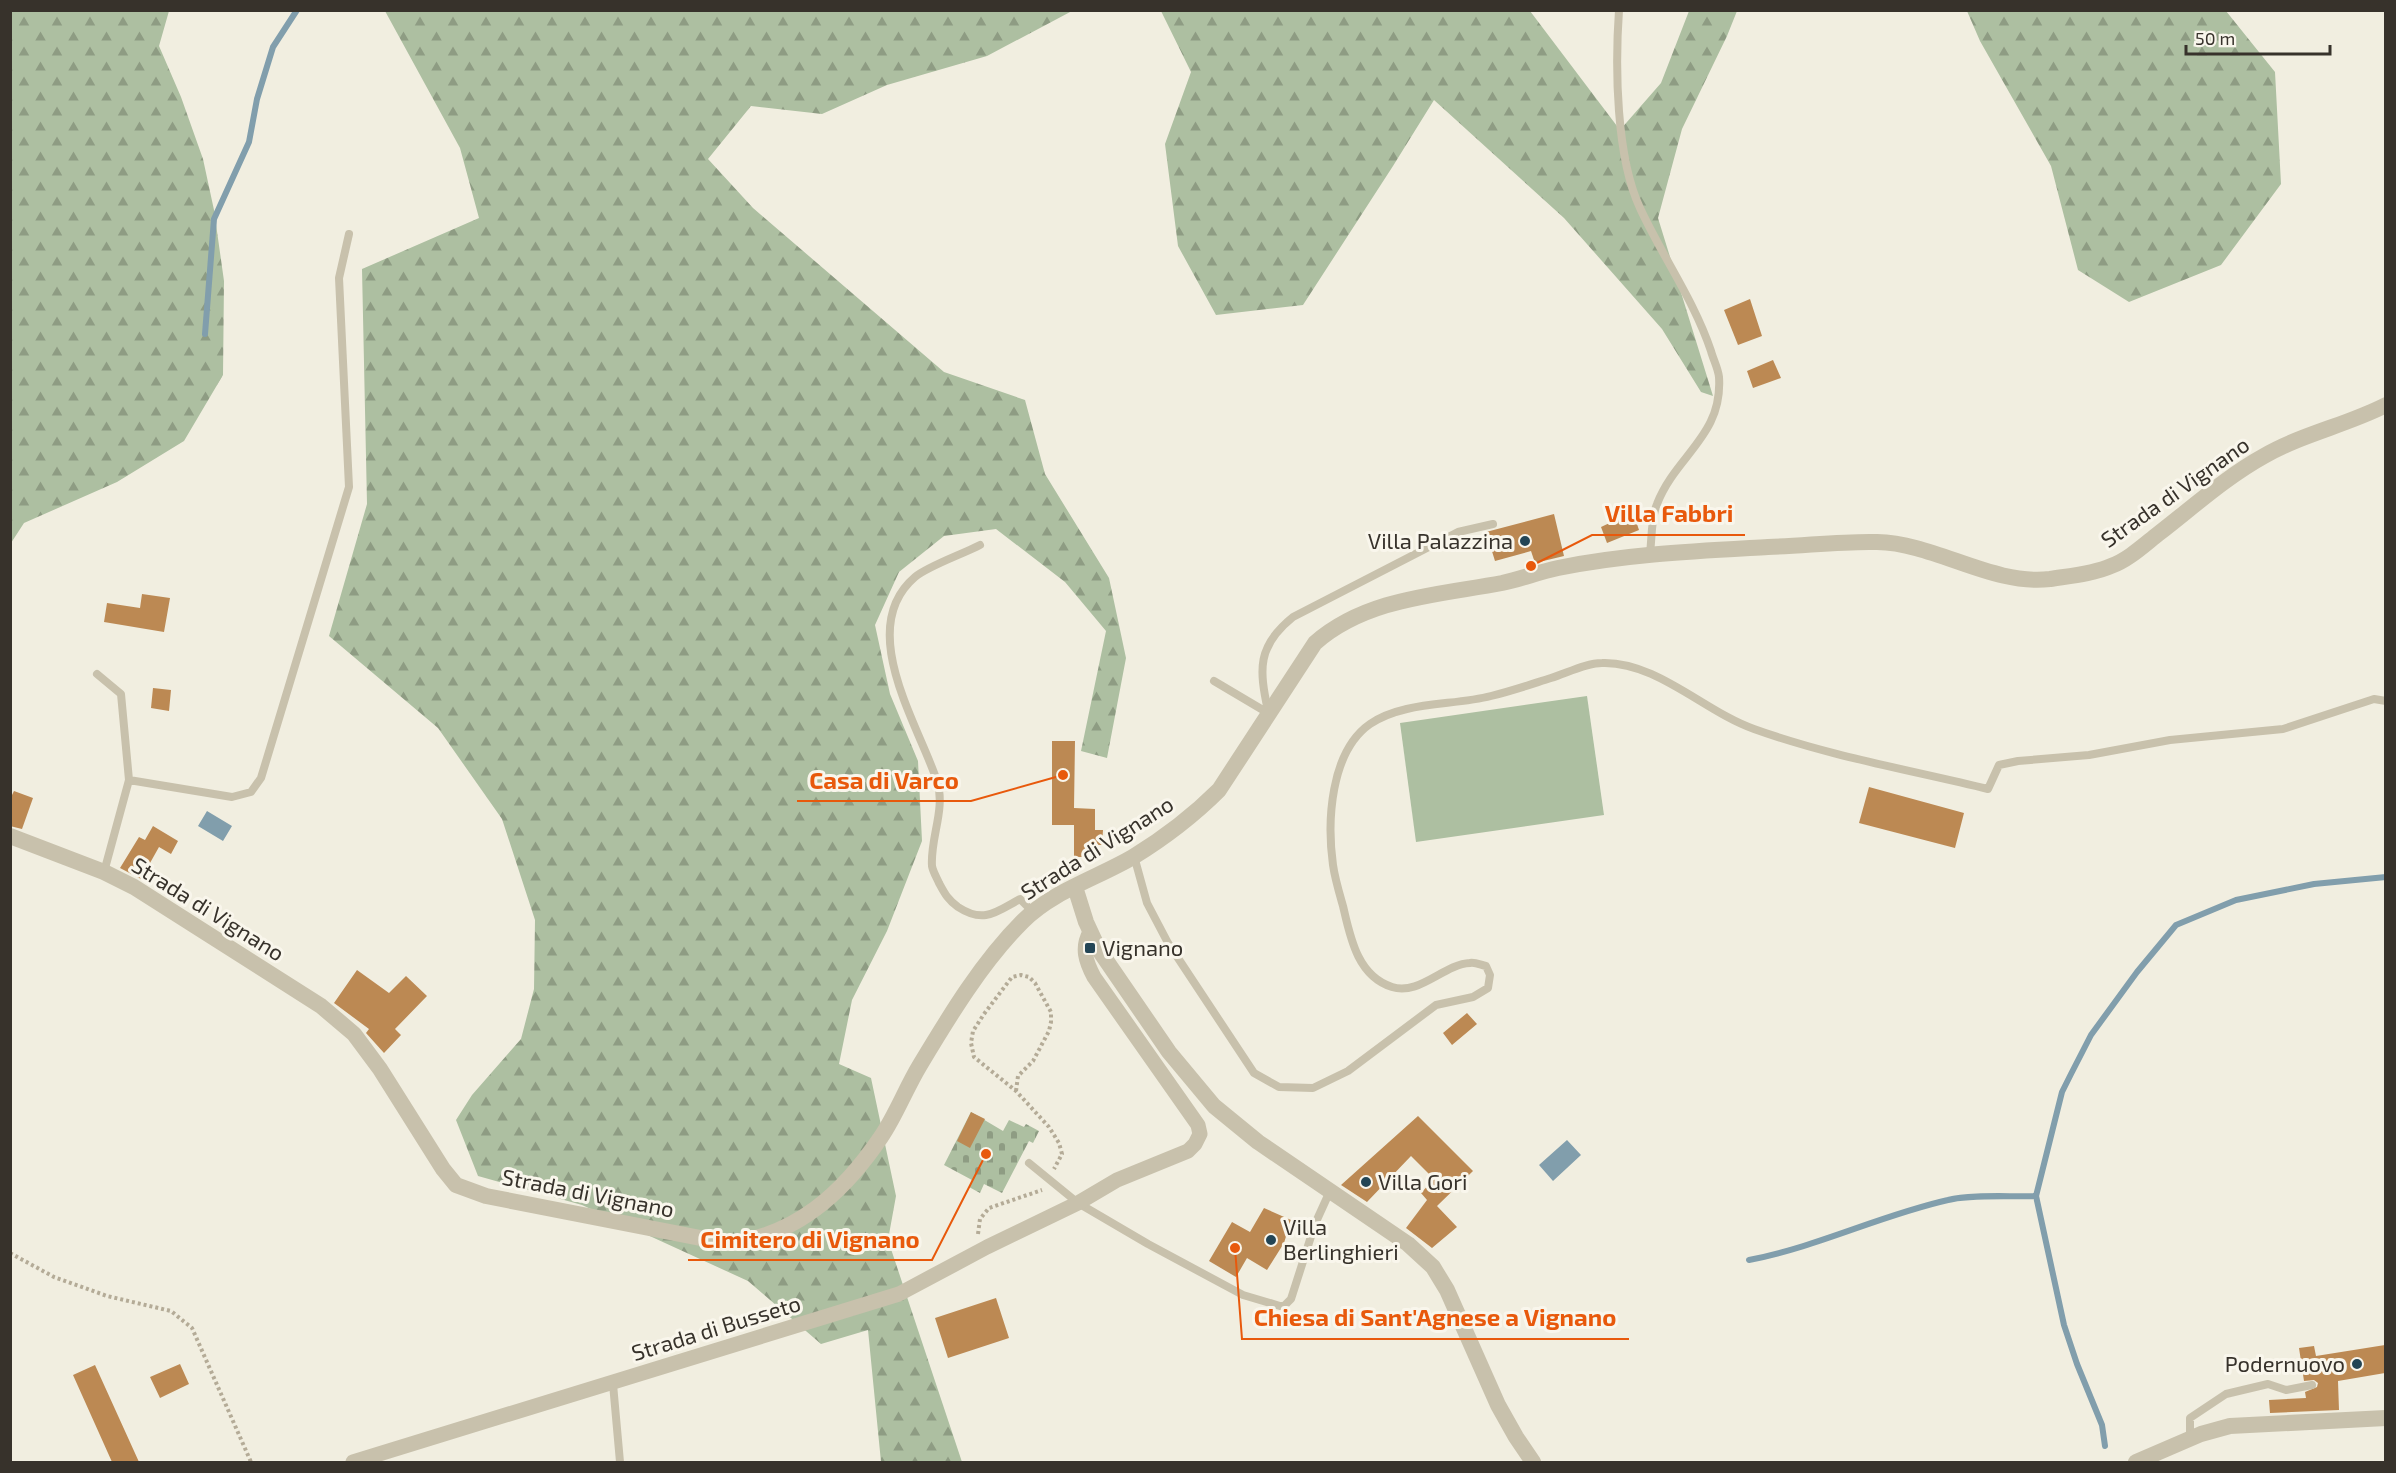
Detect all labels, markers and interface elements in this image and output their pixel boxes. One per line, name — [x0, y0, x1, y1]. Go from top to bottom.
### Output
scale bar — [2186, 18, 2330, 56]
text: 50 m — [2195, 27, 2235, 49]
street label: Strada di Vignano — [2095, 430, 2253, 552]
callout: Villa Fabbri — [1592, 493, 1745, 535]
text: Villa Fabbri — [1605, 498, 1733, 527]
place label: Villa Palazzina — [1368, 527, 1513, 553]
marker: Villa Palazzina — [1518, 534, 1532, 548]
callout: Casa di Varco — [797, 759, 971, 801]
text: Casa di Varco — [809, 765, 959, 794]
street label: Strada di Vignano — [1015, 790, 1177, 904]
street label: Strada di Vignano — [128, 851, 290, 965]
place label: Vignano — [1102, 934, 1183, 960]
marker: Vignano — [1083, 941, 1097, 955]
street label: Strada di Vignano — [500, 1163, 676, 1221]
place label: Villa Gori — [1378, 1168, 1468, 1194]
marker: Villa Gori — [1359, 1175, 1373, 1189]
place label: Villa Berlinghieri — [1283, 1213, 1399, 1264]
callout: Cimitero di Vignano — [688, 1218, 932, 1260]
text: Cimitero di Vignano — [700, 1224, 920, 1253]
marker: Villa Berlinghieri — [1264, 1233, 1278, 1247]
street label: Strada di Busseto — [628, 1289, 803, 1365]
callout: Chiesa di Sant'Agnese a Vignano — [1242, 1297, 1629, 1339]
text: Chiesa di Sant'Agnese a Vignano — [1254, 1302, 1616, 1331]
place label: Podernuovo — [2225, 1350, 2345, 1376]
marker: Podernuovo — [2350, 1357, 2364, 1371]

